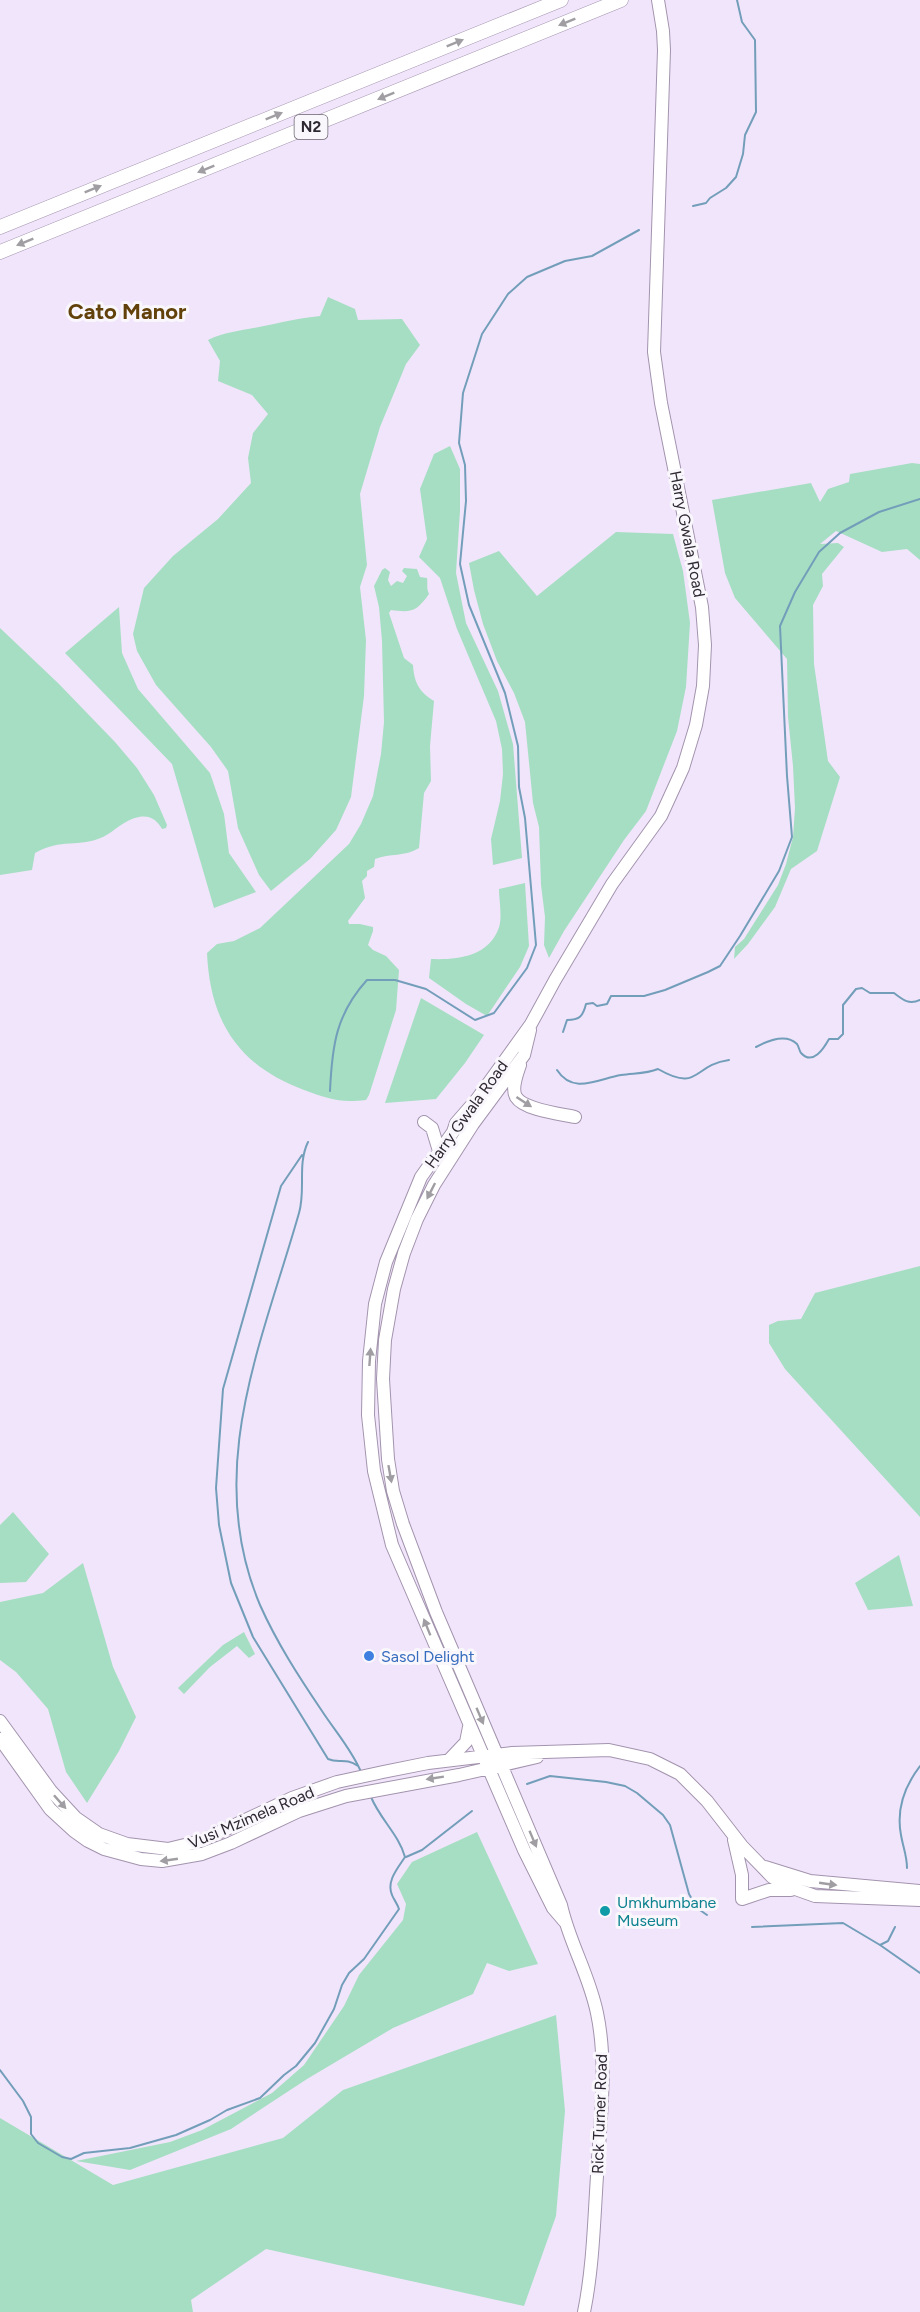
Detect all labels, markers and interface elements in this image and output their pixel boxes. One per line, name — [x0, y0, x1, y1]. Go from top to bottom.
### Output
one-way arrow — [557, 17, 575, 27]
one-way arrow — [446, 38, 464, 48]
one-way arrow — [377, 91, 395, 101]
one-way arrow — [265, 111, 283, 120]
road number: N2 — [294, 115, 328, 139]
one-way arrow — [196, 164, 214, 174]
one-way arrow — [84, 184, 102, 193]
one-way arrow — [15, 237, 33, 247]
district label: Cato Manor — [68, 298, 187, 325]
street label: Harry Gwala Road — [666, 469, 709, 599]
street label: Harry Gwala Road — [421, 1057, 512, 1172]
one-way arrow — [516, 1096, 533, 1107]
one-way arrow — [426, 1183, 436, 1200]
one-way arrow — [365, 1347, 374, 1366]
one-way arrow — [386, 1464, 395, 1483]
one-way arrow — [422, 1617, 432, 1635]
place label: Sasol Delight — [381, 1647, 475, 1666]
marker: Sasol Delight — [362, 1649, 376, 1663]
one-way arrow — [475, 1707, 485, 1725]
one-way arrow — [425, 1774, 444, 1783]
street label: Vusi Mzimela Road — [185, 1782, 317, 1853]
one-way arrow — [53, 1794, 67, 1809]
one-way arrow — [529, 1830, 538, 1848]
one-way arrow — [159, 1855, 178, 1864]
one-way arrow — [818, 1879, 837, 1888]
place label: Umkhumbane Museum — [617, 1893, 717, 1930]
marker: Umkhumbane Museum — [598, 1904, 612, 1918]
street label: Rick Turner Road — [588, 2054, 611, 2174]

